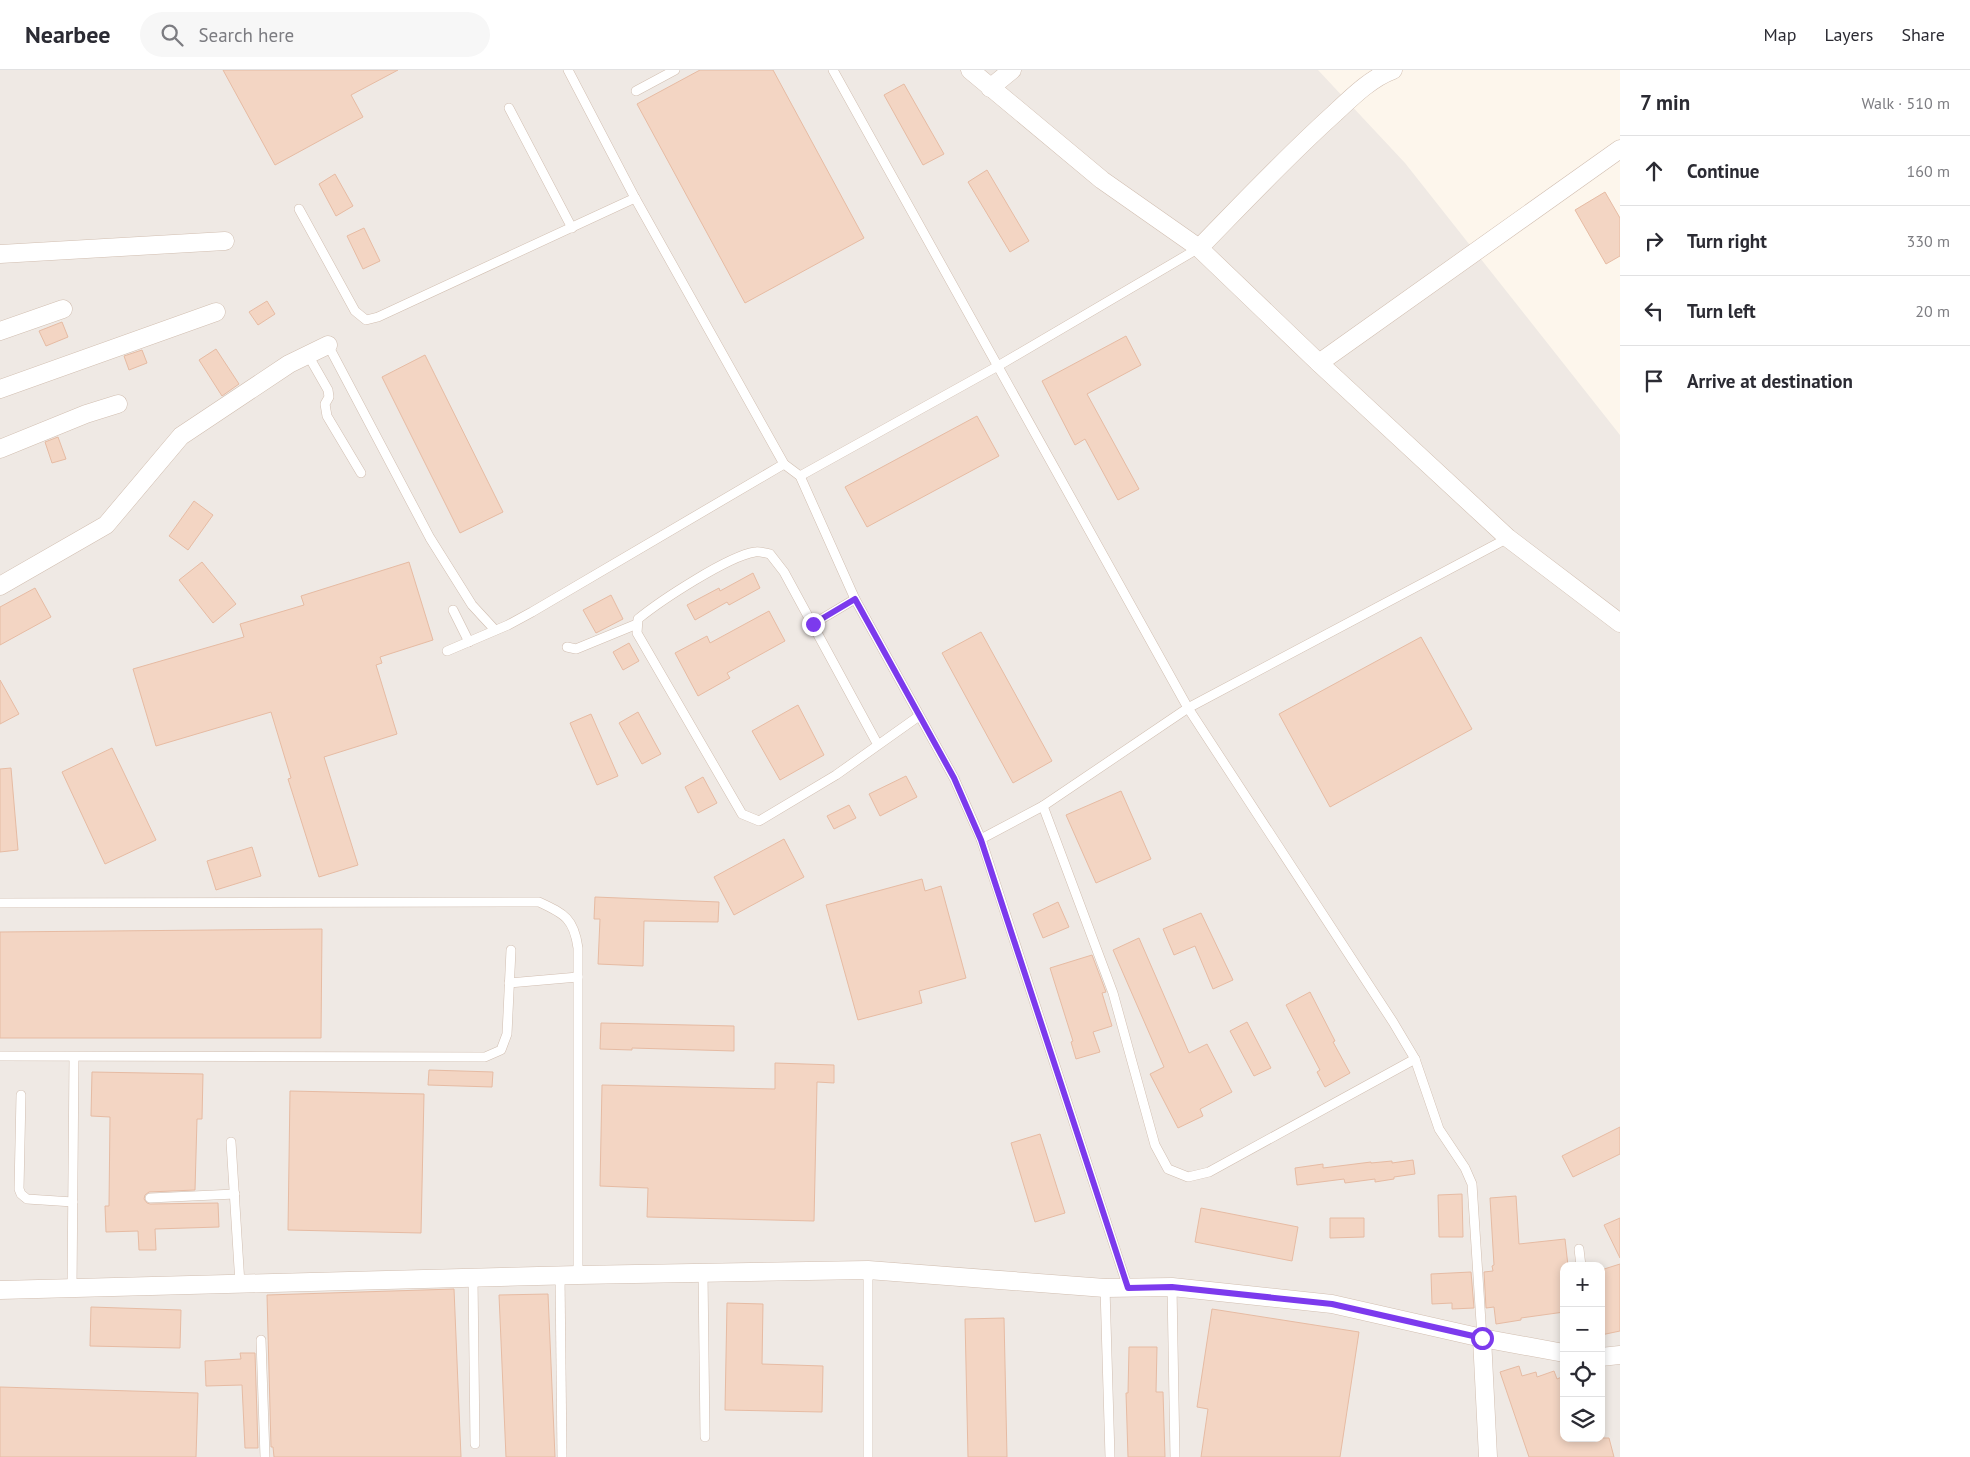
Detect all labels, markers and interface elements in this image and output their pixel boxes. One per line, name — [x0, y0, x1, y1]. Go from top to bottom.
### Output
search box — [140, 12, 490, 57]
text: Nearbee — [25, 19, 110, 50]
icon: search — [158, 21, 186, 49]
text: Search here — [198, 23, 294, 47]
text: Map — [1764, 23, 1796, 46]
text: Layers — [1824, 23, 1873, 46]
text: Share — [1901, 23, 1945, 46]
text: 7 min — [1640, 89, 1690, 116]
text: Walk · 510 m — [1861, 93, 1950, 113]
icon: ahead — [1640, 157, 1668, 185]
text: Continue — [1687, 159, 1759, 183]
text: 160 m — [1907, 161, 1950, 181]
icon: right — [1640, 227, 1668, 255]
text: Turn right — [1687, 229, 1767, 253]
text: 330 m — [1907, 231, 1950, 251]
icon: left — [1640, 297, 1668, 325]
text: Turn left — [1687, 299, 1756, 323]
text: 20 m — [1915, 301, 1950, 321]
icon: arrive — [1640, 367, 1668, 395]
text: Arrive at destination — [1687, 369, 1853, 393]
route end — [802, 613, 825, 636]
map controls — [1560, 1262, 1605, 1442]
button: + — [1560, 1262, 1605, 1307]
button: − — [1560, 1307, 1605, 1352]
route start — [1471, 1327, 1494, 1350]
button: locate — [1560, 1352, 1605, 1397]
button: layers — [1560, 1397, 1605, 1442]

